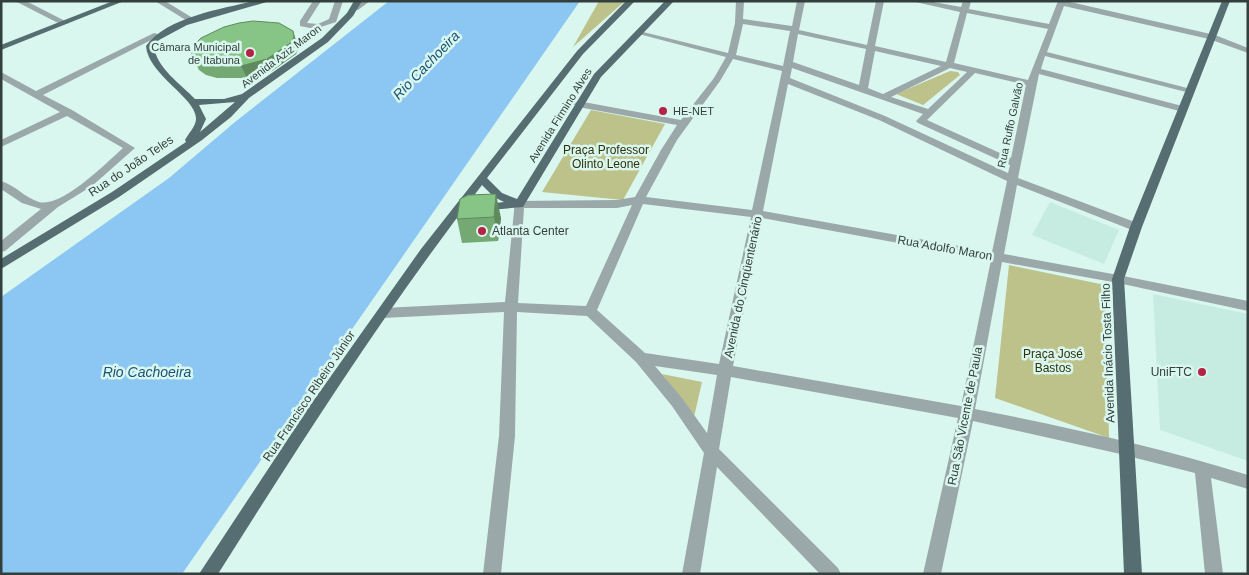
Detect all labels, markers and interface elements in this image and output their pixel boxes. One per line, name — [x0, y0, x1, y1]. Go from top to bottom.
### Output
street label: Avenida Aziz Maron — [239, 22, 323, 90]
water label: Rio Cachoeira — [389, 27, 463, 102]
place label: Câmara Municipal de Itabuna — [151, 41, 241, 66]
marker: Câmara Municipal de Itabuna — [244, 47, 256, 59]
street label: Avenida Firmino Alves — [526, 65, 594, 164]
street label: Rua Ruffo Galvão — [995, 81, 1025, 169]
marker: HE-NET — [657, 105, 669, 117]
place label: HE-NET — [673, 105, 714, 117]
street label: Rua do João Teles — [86, 132, 176, 200]
park label: Praça Professor Olinto Leone — [563, 143, 649, 171]
street label: Avenida do Cinqüentenário — [721, 215, 765, 359]
place label: Atlanta Center — [492, 224, 569, 238]
marker: Atlanta Center — [476, 225, 488, 237]
street label: Rua Adolfo Maron — [896, 233, 994, 263]
street label: Avenida Inácio Tosta Filho — [1099, 283, 1117, 423]
street label: Rua Francisco Ribeiro Júnior — [260, 328, 358, 464]
street label: Rua São Vicente de Paula — [945, 345, 985, 486]
park label: Praça José Bastos — [1023, 347, 1083, 375]
water label: Rio Cachoeira — [103, 364, 192, 380]
place label: UniFTC — [1151, 365, 1192, 379]
marker: UniFTC — [1196, 366, 1208, 378]

